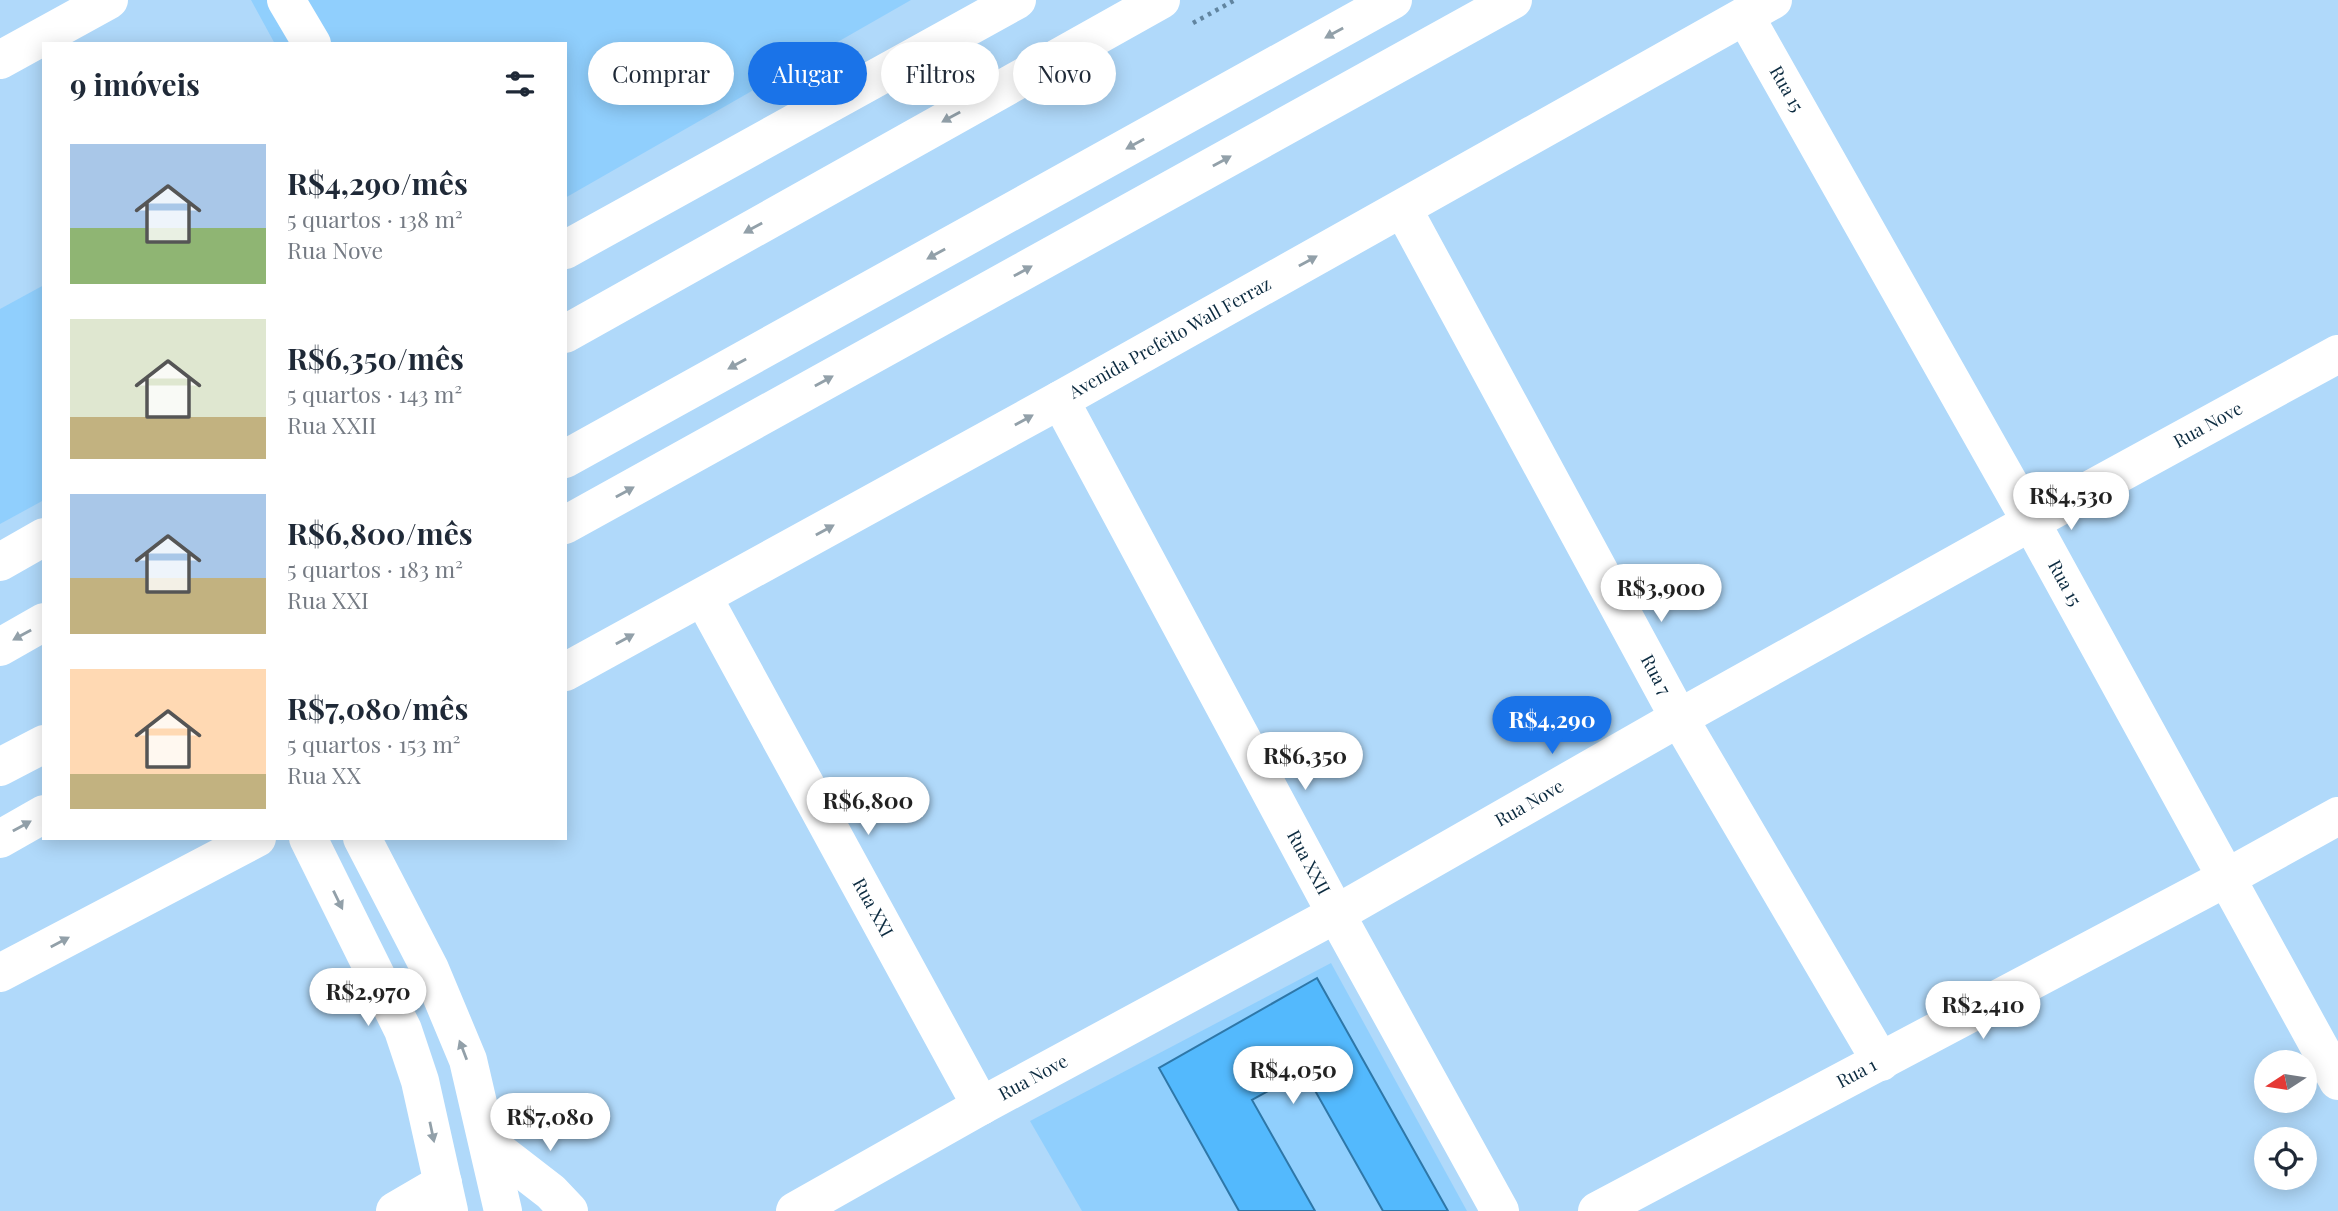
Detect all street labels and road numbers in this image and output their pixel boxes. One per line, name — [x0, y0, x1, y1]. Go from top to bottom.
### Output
street label: Rua 15 — [1765, 61, 1810, 116]
street label: Avenida Prefeito Wall Ferraz — [1063, 271, 1275, 404]
street label: Rua Nove — [2169, 396, 2246, 453]
street label: Rua 15 — [2043, 555, 2088, 610]
street label: Rua 7 — [1636, 650, 1678, 700]
street label: Rua Nove — [1490, 773, 1568, 832]
street label: Rua XXII — [1282, 825, 1336, 899]
street label: Rua XXI — [848, 873, 899, 941]
street label: Rua Nove — [994, 1048, 1072, 1105]
street label: Rua 1 — [1832, 1052, 1881, 1093]

